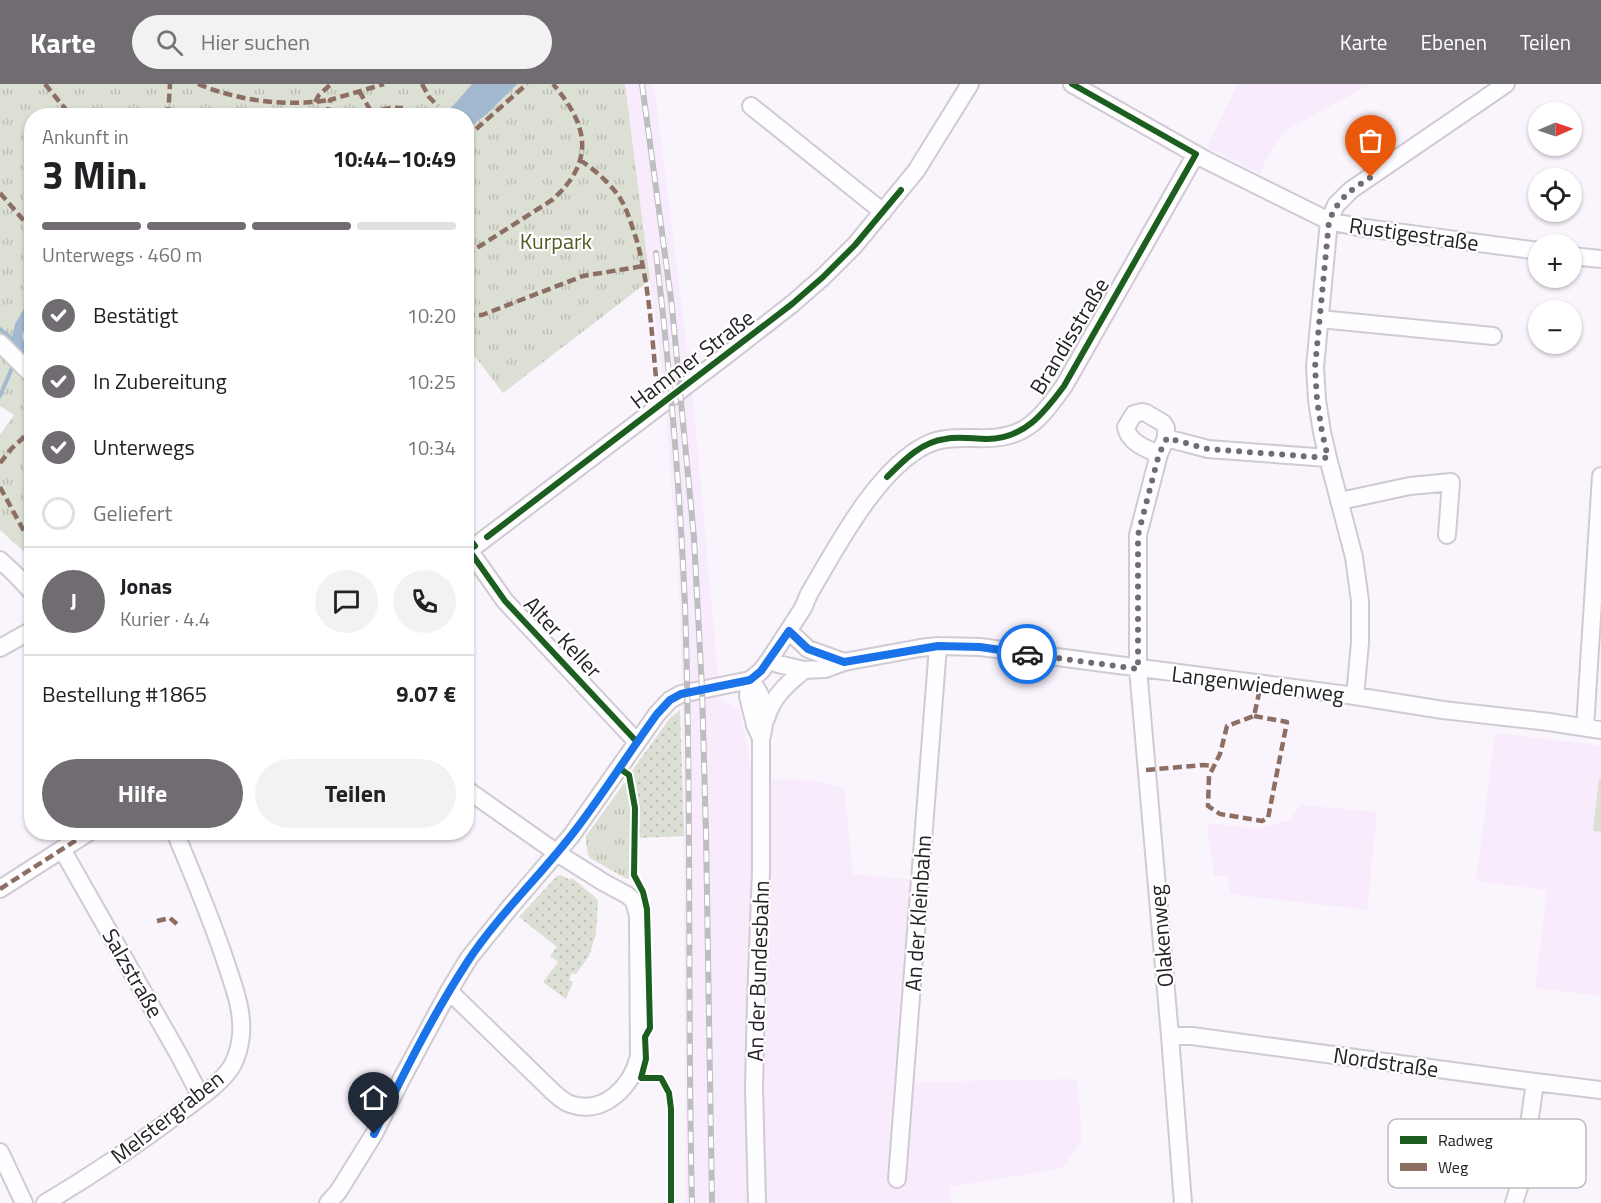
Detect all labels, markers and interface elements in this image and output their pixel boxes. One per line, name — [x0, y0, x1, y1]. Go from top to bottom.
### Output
search box — [132, 15, 552, 69]
text: Karte — [30, 21, 96, 64]
text: Hier suchen — [201, 25, 310, 59]
icon: search — [153, 26, 186, 59]
text: Karte — [1340, 26, 1387, 58]
text: Ebenen — [1420, 26, 1487, 58]
text: Teilen — [1520, 26, 1571, 58]
north arrow — [1528, 102, 1582, 156]
map controls — [1528, 102, 1582, 354]
pin — [1345, 115, 1396, 177]
text: Ankunft in — [42, 121, 129, 152]
icon: bag — [1354, 124, 1387, 157]
text: 10:44–10:49 — [333, 142, 456, 176]
text: 3 Min. — [42, 145, 148, 204]
button: locate — [1528, 168, 1582, 222]
street label: Rustigestraße — [1347, 208, 1481, 260]
park label: Kurpark — [520, 224, 593, 258]
button: + — [1528, 234, 1582, 288]
text: Unterwegs · 460 m — [42, 239, 202, 270]
street label: Brandisstraße — [1021, 271, 1117, 401]
text: Bestätigt — [93, 298, 178, 332]
icon: check — [42, 299, 75, 332]
text: 10:20 — [407, 300, 456, 331]
button: − — [1528, 300, 1582, 354]
street label: Hammer Straße — [623, 301, 761, 417]
text: In Zubereitung — [93, 364, 227, 398]
icon: check — [42, 365, 75, 398]
text: 10:25 — [407, 366, 456, 397]
text: Unterwegs — [93, 430, 195, 464]
icon: check — [42, 431, 75, 464]
text: 10:34 — [407, 432, 456, 463]
text: Geliefert — [93, 496, 172, 530]
text: Jonas — [120, 569, 172, 603]
button: chat — [315, 570, 378, 633]
button: phone — [393, 570, 456, 633]
text: J — [70, 584, 77, 618]
street label: Alter Keller — [516, 588, 610, 686]
text: Kurier · 4.4 — [120, 603, 210, 634]
courier — [997, 624, 1057, 684]
icon: car — [1011, 638, 1044, 671]
street label: Langenwiedenweg — [1170, 657, 1346, 711]
text: Bestellung #1865 — [42, 677, 207, 711]
text: 9.07 € — [396, 677, 456, 711]
button: Hilfe — [42, 759, 243, 828]
button: Teilen — [255, 759, 456, 828]
street label: An der Kleinbahn — [896, 834, 940, 992]
street label: An der Bundesbahn — [738, 880, 778, 1062]
street label: Olakenweg — [1140, 883, 1182, 989]
street label: Salzstraße — [94, 922, 172, 1024]
street label: Nordstraße — [1331, 1038, 1441, 1086]
street label: Melstergraben — [103, 1062, 231, 1172]
pin — [348, 1072, 399, 1134]
icon: home — [357, 1081, 390, 1114]
legend — [1388, 1119, 1586, 1188]
text: Radweg — [1438, 1128, 1493, 1152]
text: Weg — [1438, 1155, 1468, 1179]

